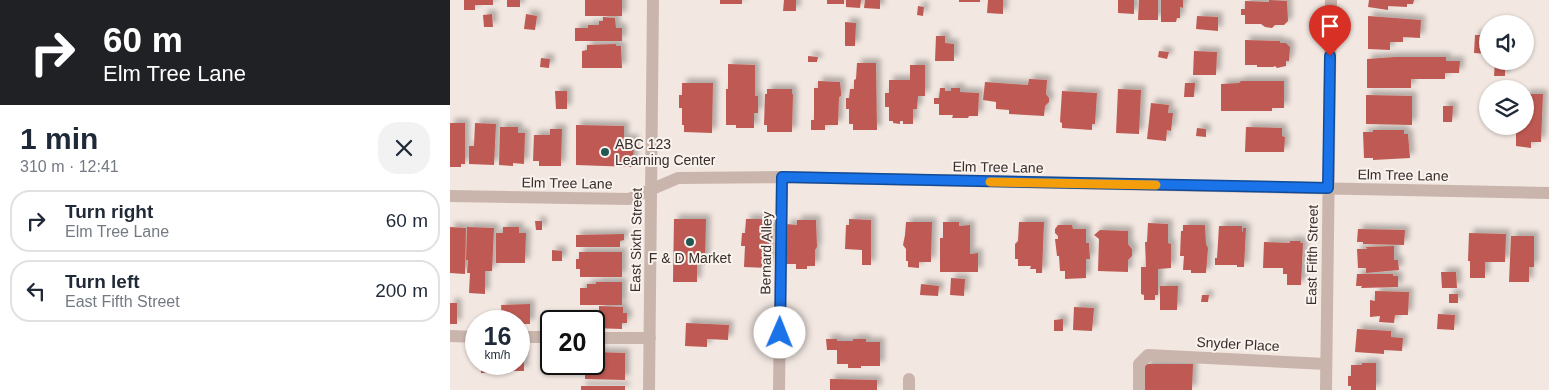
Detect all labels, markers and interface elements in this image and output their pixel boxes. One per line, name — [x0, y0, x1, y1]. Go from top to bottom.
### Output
pin — [1309, 5, 1351, 56]
icon: arrive — [1316, 12, 1344, 40]
map controls — [1479, 15, 1534, 135]
button: sound — [1479, 15, 1534, 70]
icon: right — [20, 20, 85, 85]
text: 60 m — [103, 20, 183, 59]
text: Elm Tree Lane — [103, 61, 246, 86]
button: layers — [1479, 80, 1534, 135]
text: 1 min — [20, 122, 98, 155]
button: close — [378, 122, 430, 174]
place label: ABC 123 Learning Center — [615, 136, 716, 168]
marker: ABC 123 Learning Center — [599, 146, 611, 158]
text: 310 m · 12:41 — [20, 158, 119, 175]
street label: Elm Tree Lane — [952, 158, 1044, 176]
street label: Elm Tree Lane — [1357, 166, 1449, 184]
street label: Elm Tree Lane — [521, 174, 613, 192]
street label: East Sixth Street — [627, 188, 645, 292]
text: Turn right — [65, 201, 153, 222]
street label: East Fifth Street — [1303, 205, 1321, 305]
icon: right — [22, 207, 50, 235]
text: 60 m — [386, 210, 428, 231]
street label: Bernard Alley — [757, 211, 775, 295]
text: Elm Tree Lane — [65, 223, 169, 240]
marker: F & D Market — [684, 236, 696, 248]
place label: F & D Market — [649, 250, 731, 266]
text: Turn left — [65, 271, 140, 292]
icon: left — [22, 277, 50, 305]
text: 200 m — [375, 280, 428, 301]
text: East Fifth Street — [65, 293, 180, 310]
position arrow — [753, 306, 805, 358]
speed limit sign: 20 — [540, 310, 605, 375]
text: 16 — [484, 322, 511, 350]
street label: Snyder Place — [1196, 334, 1280, 354]
text: km/h — [484, 348, 511, 362]

